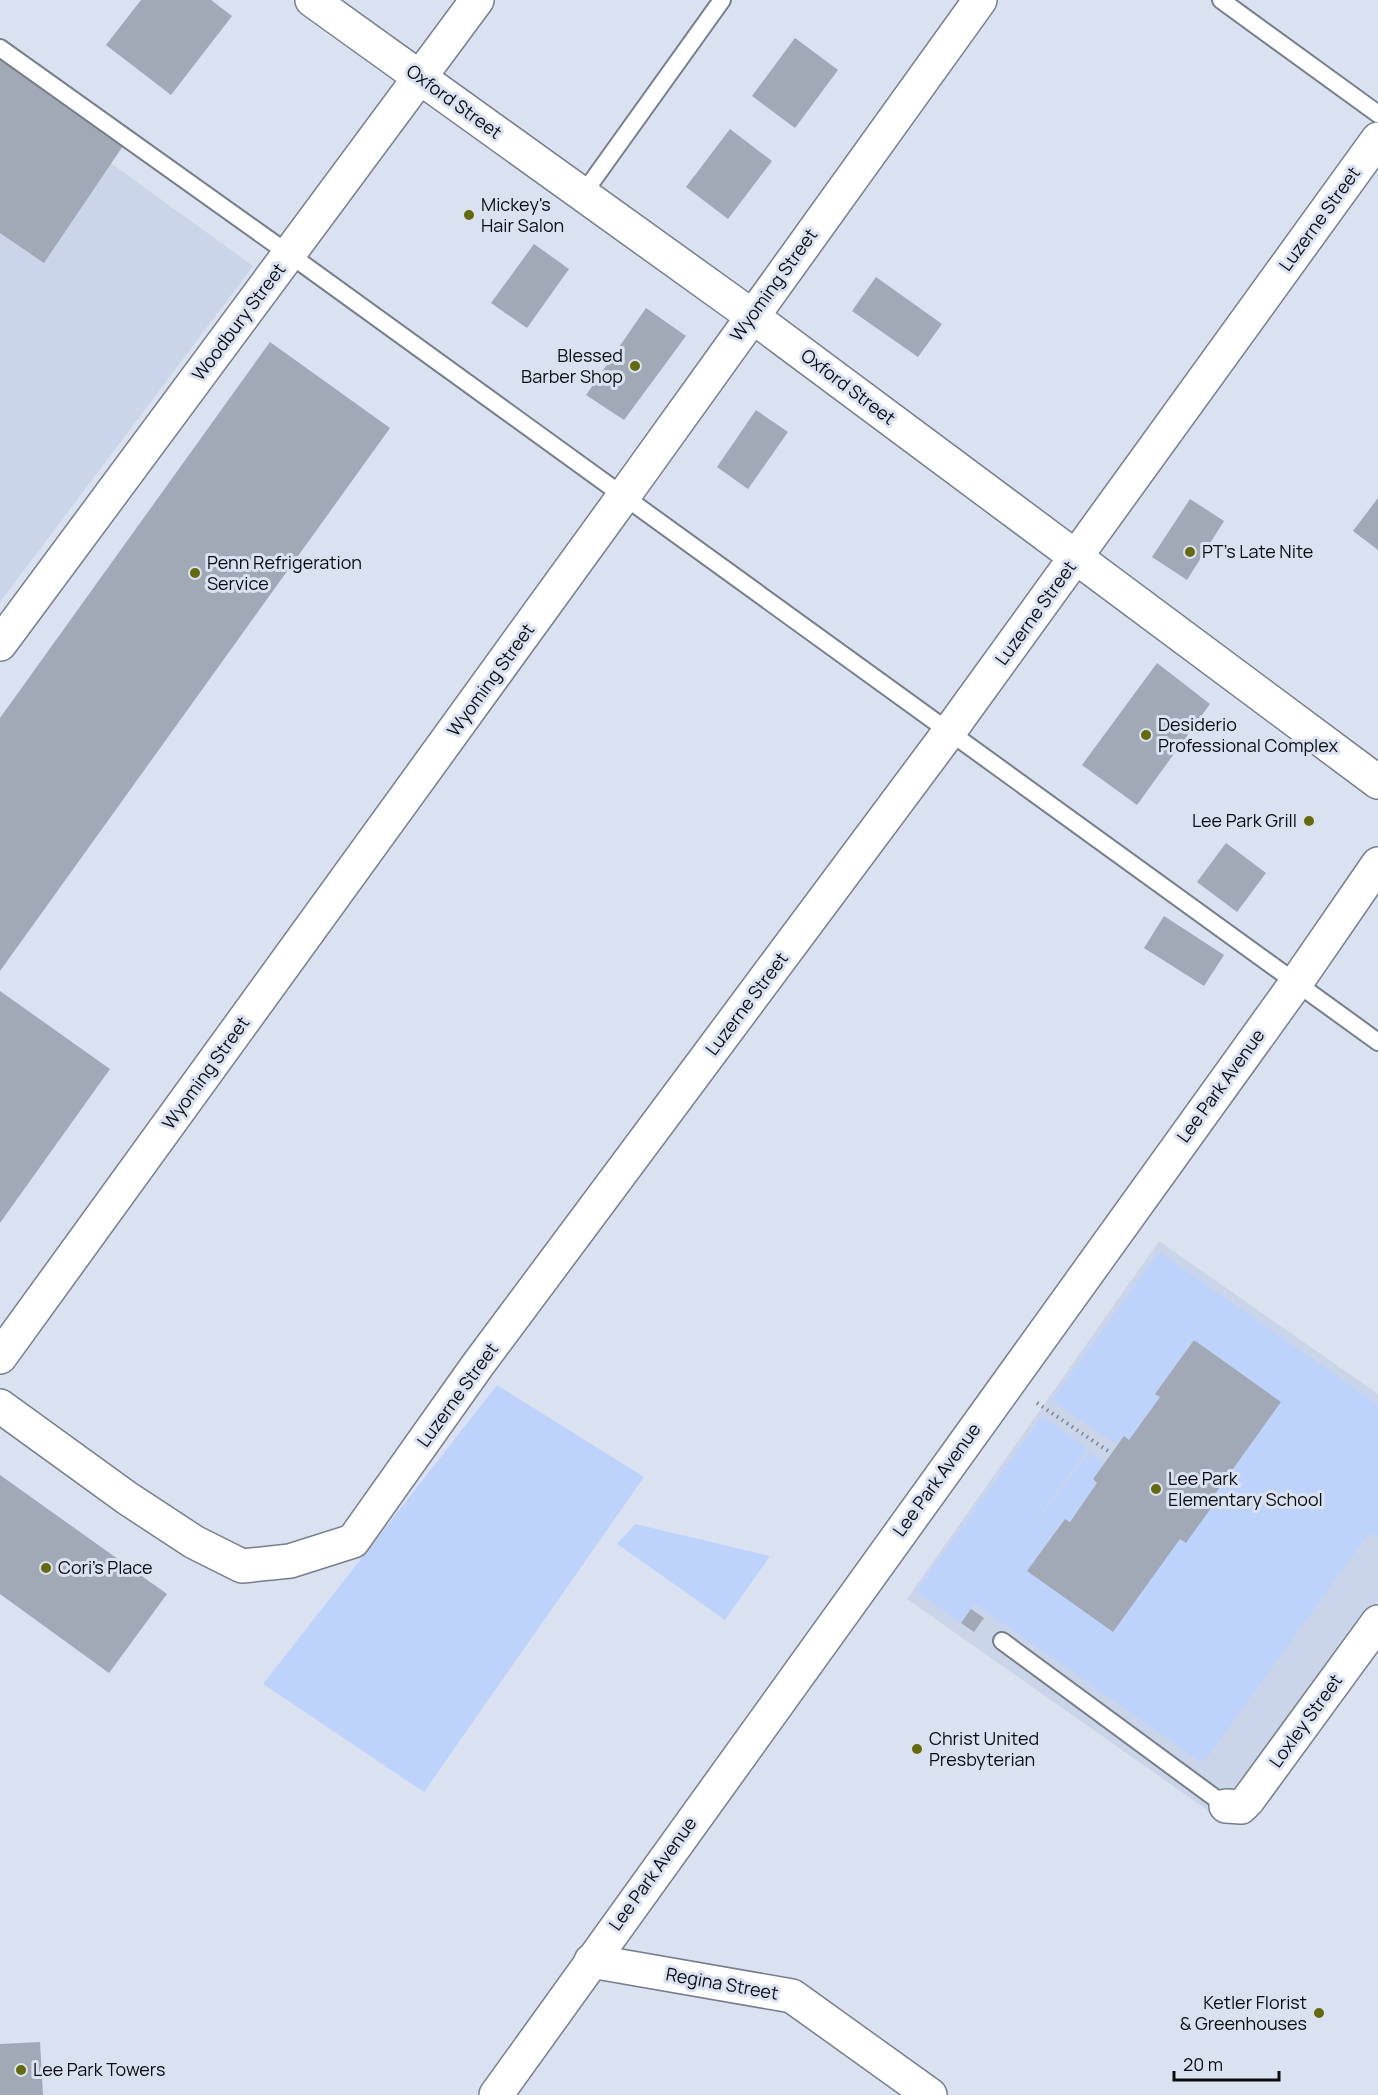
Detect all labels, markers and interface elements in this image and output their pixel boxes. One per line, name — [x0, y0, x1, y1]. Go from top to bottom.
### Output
street label: Oxford Street — [402, 58, 507, 144]
street label: Luzerne Street — [1273, 161, 1365, 275]
place label: Mickey's Hair Salon — [481, 192, 564, 237]
marker: Mickey's Hair Salon — [462, 208, 476, 222]
street label: Wyoming Street — [724, 223, 822, 346]
street label: Woodbury Street — [186, 258, 290, 385]
place label: Blessed Barber Shop — [521, 343, 623, 388]
street label: Oxford Street — [797, 343, 901, 430]
marker: Blessed Barber Shop — [628, 359, 642, 373]
place label: PT's Late Nite — [1202, 539, 1313, 563]
marker: PT's Late Nite — [1183, 545, 1197, 559]
place label: Penn Refrigeration Service — [207, 550, 362, 595]
street label: Luzerne Street — [989, 555, 1081, 669]
marker: Penn Refrigeration Service — [188, 566, 202, 580]
street label: Wyoming Street — [441, 618, 539, 741]
place label: Desiderio Professional Complex — [1158, 712, 1338, 757]
marker: Desiderio Professional Complex — [1139, 728, 1153, 742]
place label: Lee Park Grill — [1192, 808, 1297, 832]
marker: Lee Park Grill — [1302, 814, 1316, 828]
street label: Luzerne Street — [700, 947, 793, 1060]
street label: Wyoming Street — [156, 1011, 254, 1134]
street label: Lee Park Avenue — [1171, 1024, 1270, 1147]
street label: Luzerne Street — [411, 1337, 503, 1451]
street label: Lee Park Avenue — [887, 1418, 986, 1541]
place label: Lee Park Elementary School — [1168, 1466, 1323, 1511]
marker: Lee Park Elementary School — [1149, 1482, 1163, 1496]
place label: Cori's Place — [58, 1555, 153, 1579]
marker: Cori's Place — [39, 1561, 53, 1575]
street label: Loxley Street — [1263, 1669, 1347, 1772]
place label: Christ United Presbyterian — [929, 1726, 1039, 1771]
marker: Christ United Presbyterian — [910, 1742, 924, 1756]
street label: Lee Park Avenue — [603, 1812, 702, 1935]
street label: Regina Street — [664, 1961, 780, 2005]
place label: Ketler Florist & Greenhouses — [1180, 1990, 1307, 2035]
marker: Ketler Florist & Greenhouses — [1312, 2006, 1326, 2020]
scale bar — [1174, 2044, 1279, 2082]
text: 20 m — [1183, 2052, 1223, 2076]
place label: Lee Park Towers — [33, 2057, 165, 2081]
marker: Lee Park Towers — [14, 2063, 28, 2077]

